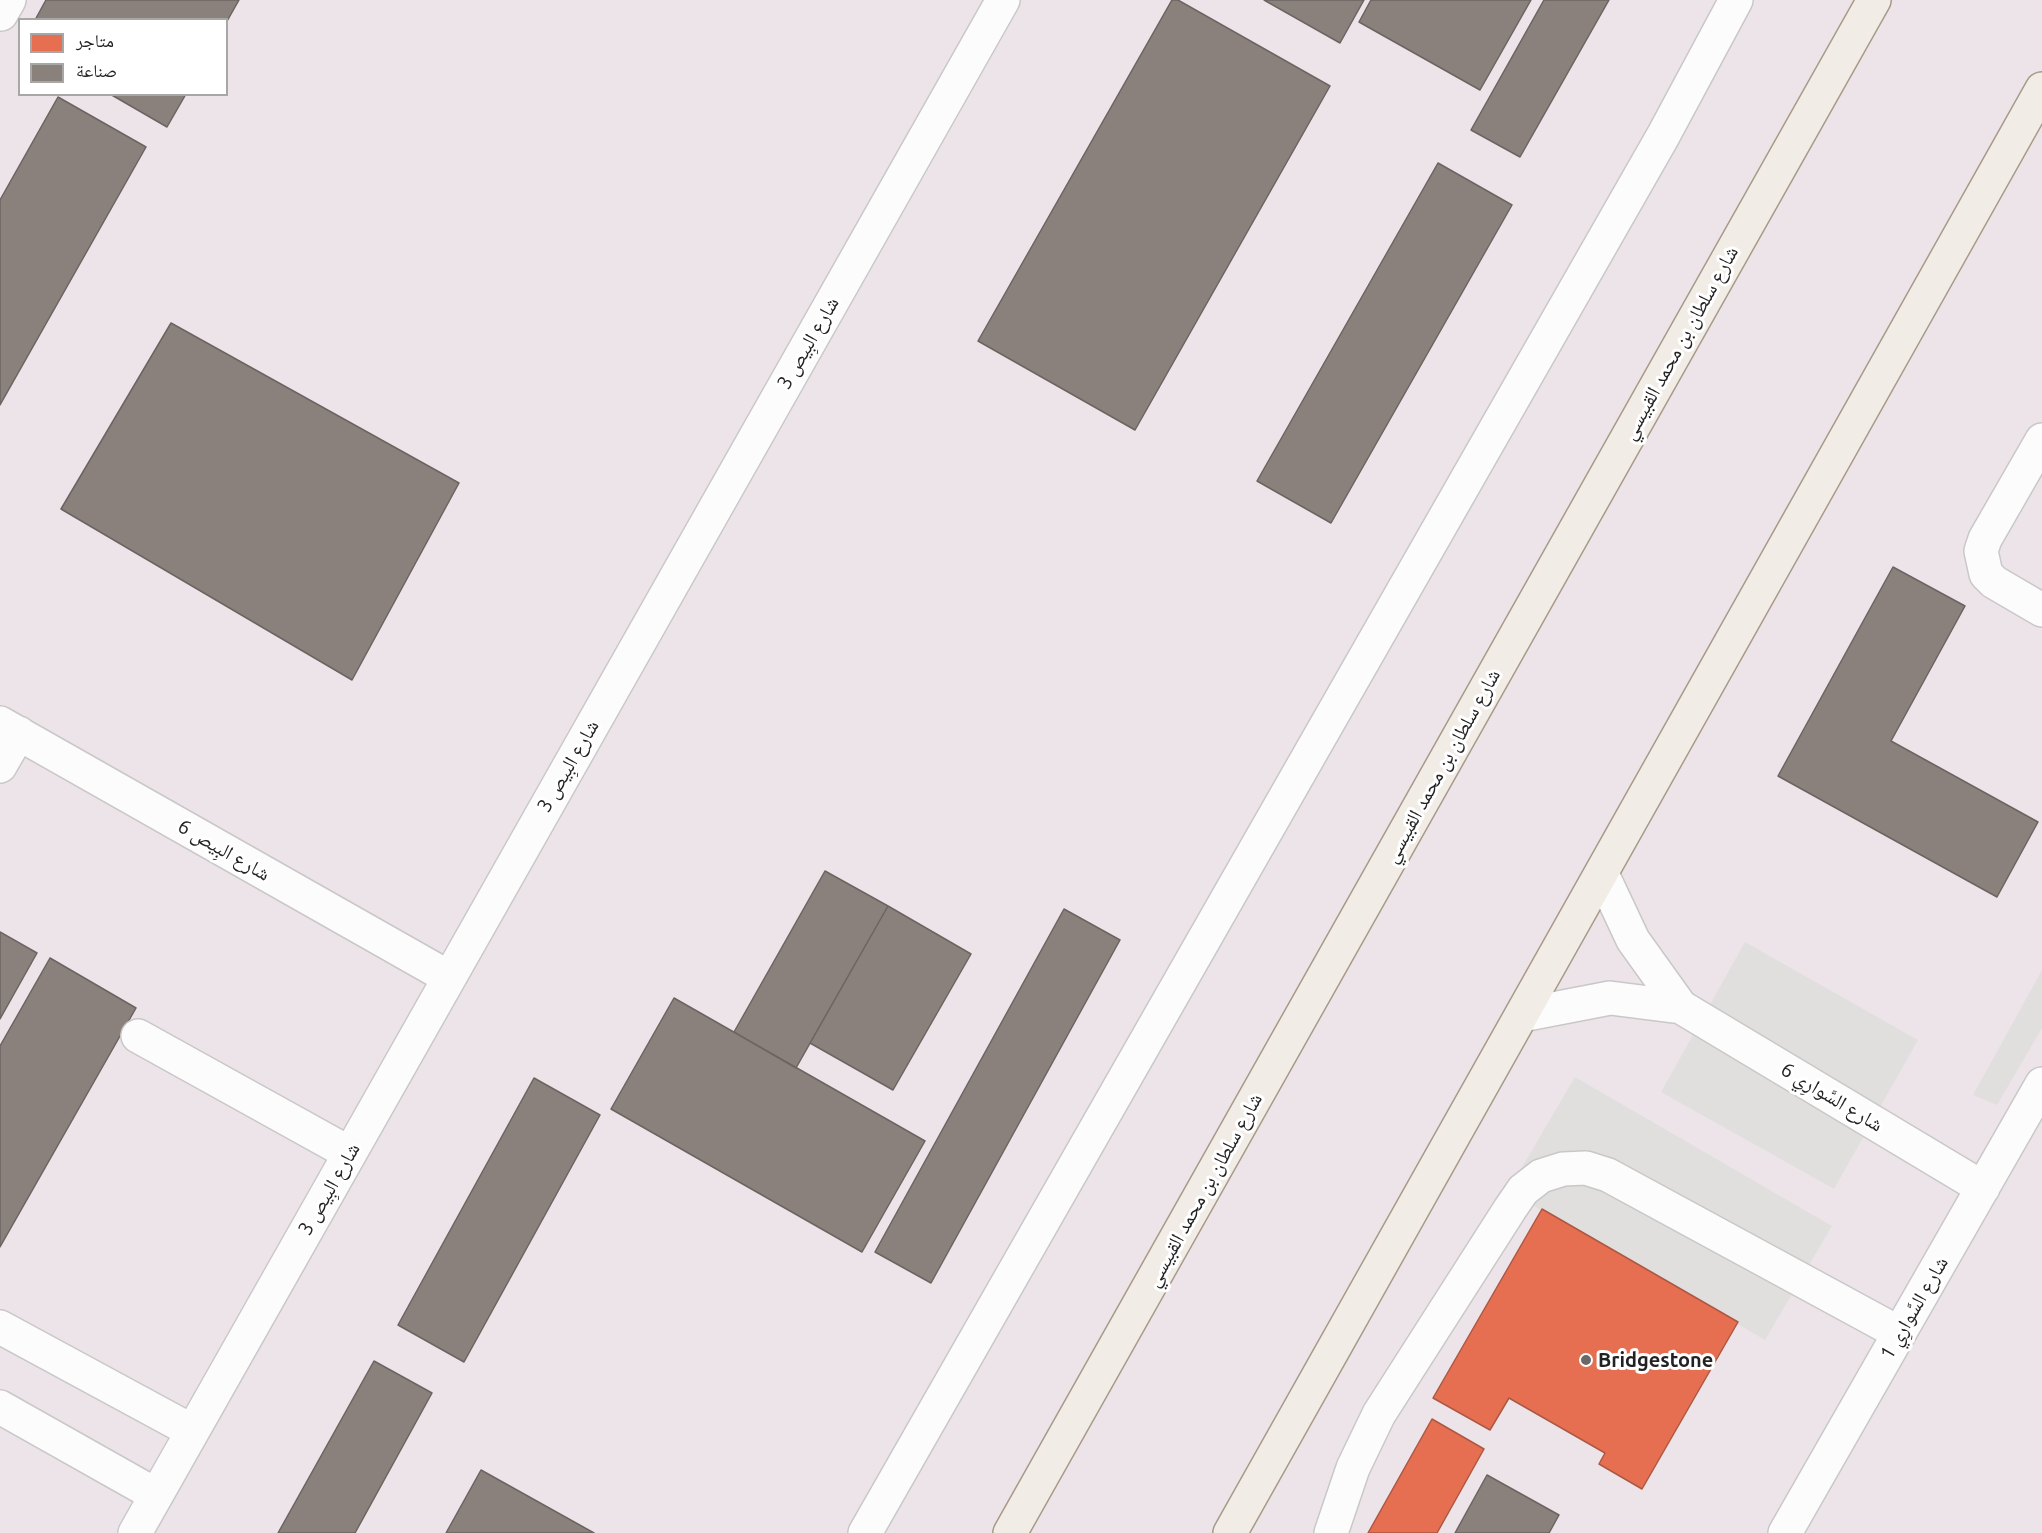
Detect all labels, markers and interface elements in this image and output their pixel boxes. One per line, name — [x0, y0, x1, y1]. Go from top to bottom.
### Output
legend — [18, 18, 228, 96]
text: متاجر — [76, 30, 114, 50]
text: صناعة — [76, 60, 117, 80]
street label: شارع سلطان بن محمد القبيسي — [1617, 242, 1743, 444]
street label: شارع البِيص 3 — [772, 293, 844, 393]
street label: شارع سلطان بن محمد القبيسي — [1379, 665, 1505, 867]
street label: شارع البِيص 3 — [532, 716, 604, 816]
street label: شارع البِيص 6 — [174, 814, 274, 886]
street label: شارع السَّوارِي 6 — [1777, 1057, 1887, 1137]
street label: شارع سلطان بن محمد القبيسي — [1141, 1089, 1267, 1291]
street label: شارع البِيص 3 — [293, 1139, 365, 1239]
street label: شارع السَّوارِي 1 — [1875, 1252, 1953, 1364]
place label: Bridgestone — [1598, 1348, 1713, 1372]
marker: Bridgestone — [1579, 1353, 1593, 1367]

